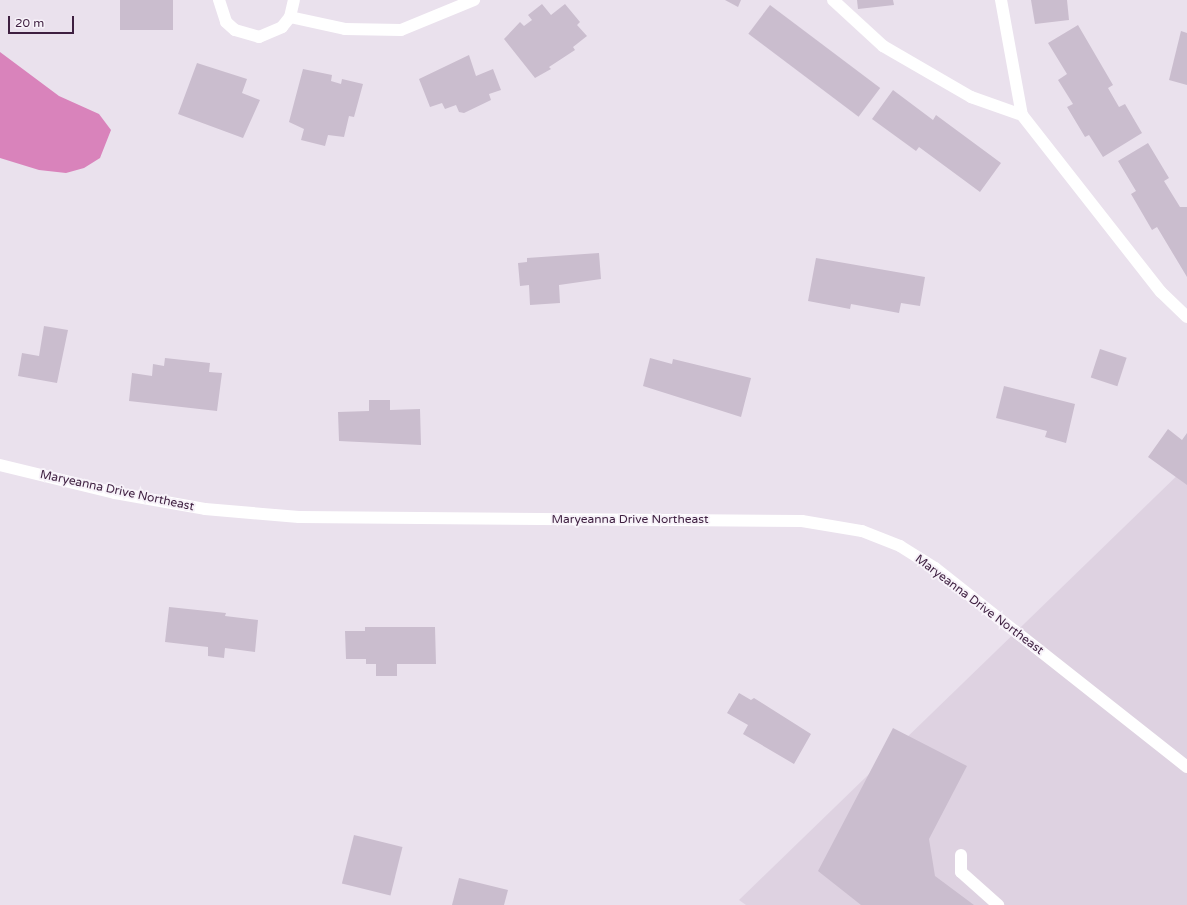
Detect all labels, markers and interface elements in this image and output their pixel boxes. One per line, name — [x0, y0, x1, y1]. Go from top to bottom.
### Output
scale bar — [10, 8, 76, 34]
text: 20 m — [15, 16, 44, 30]
street label: Maryeanna Drive Northeast — [39, 468, 195, 514]
street label: Maryeanna Drive Northeast — [551, 513, 709, 527]
street label: Maryeanna Drive Northeast — [912, 552, 1046, 658]

